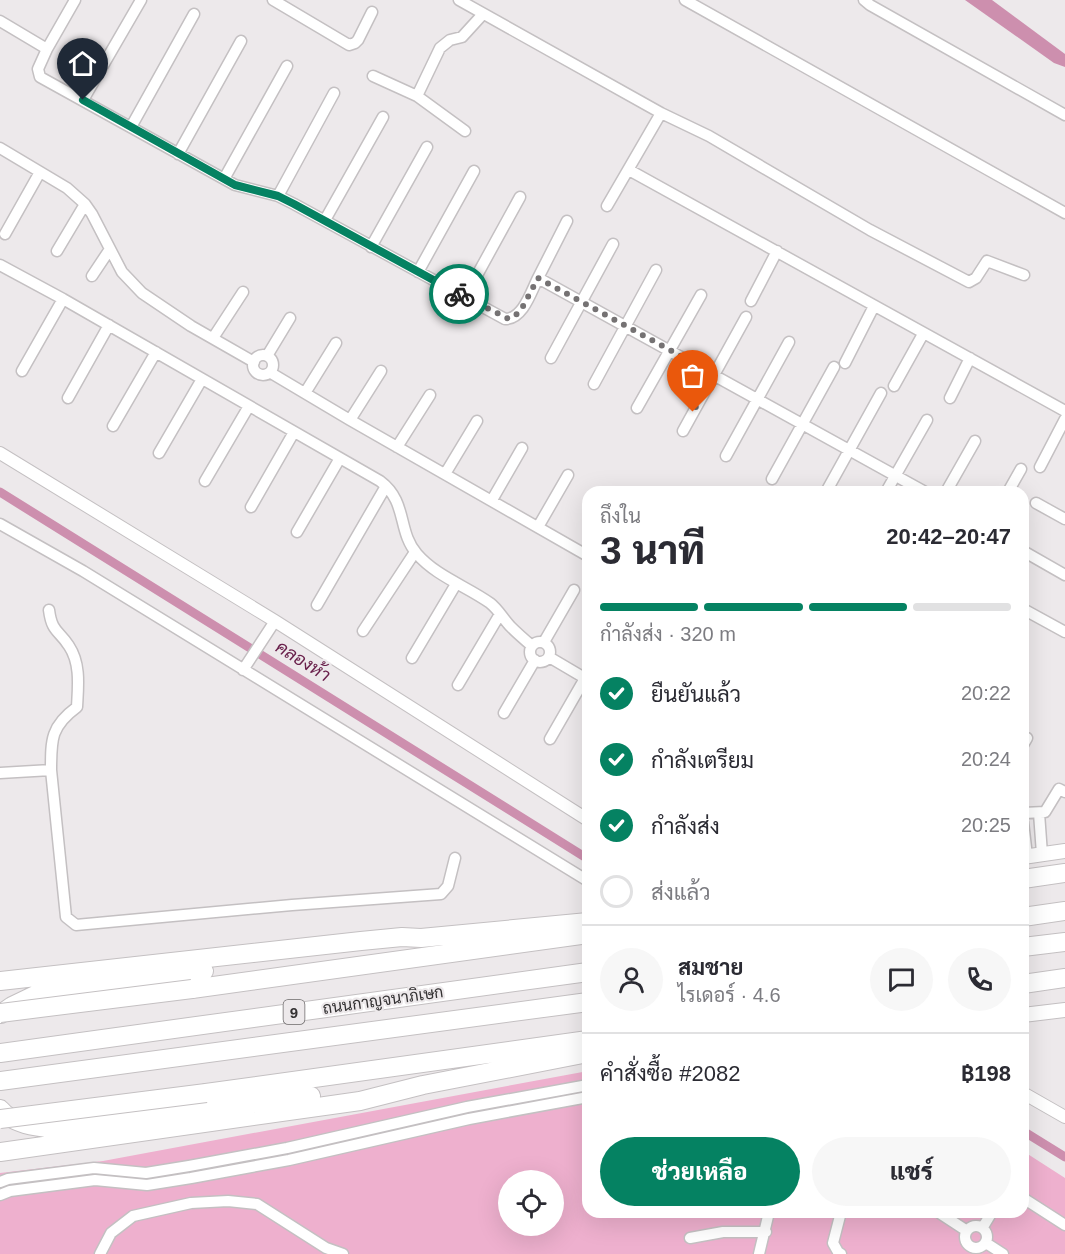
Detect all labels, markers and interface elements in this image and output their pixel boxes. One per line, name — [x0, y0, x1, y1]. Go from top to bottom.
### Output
pin — [57, 38, 108, 100]
icon: home — [66, 47, 99, 80]
courier — [429, 264, 489, 324]
icon: bike — [443, 278, 476, 311]
pin — [667, 350, 718, 412]
icon: bag — [676, 359, 709, 392]
text: ถึงใน — [600, 505, 641, 527]
text: 20:42–20:47 — [886, 524, 1011, 549]
text: 3 นาที — [600, 529, 705, 572]
text: กำลังส่ง · 320 m — [600, 623, 736, 645]
water label: คลองห้า — [272, 635, 335, 686]
icon: check — [600, 677, 633, 710]
text: ยืนยันแล้ว — [651, 682, 741, 707]
text: 20:22 — [961, 682, 1011, 704]
icon: check — [600, 743, 633, 776]
text: กำลังเตรียม — [651, 748, 754, 773]
text: 20:24 — [961, 748, 1011, 770]
icon: check — [600, 809, 633, 842]
text: กำลังส่ง — [651, 814, 720, 839]
text: 20:25 — [961, 814, 1011, 836]
text: ส่งแล้ว — [651, 880, 711, 905]
button: person — [600, 948, 663, 1011]
button: chat — [870, 948, 933, 1011]
button: phone — [948, 948, 1011, 1011]
text: สมชาย — [678, 955, 744, 980]
street label: ถนนกาญจนาภิเษก — [321, 982, 445, 1018]
text: ไรเดอร์ · 4.6 — [678, 984, 781, 1006]
road number: 9 — [284, 1000, 304, 1024]
text: คำสั่งซื้อ #2082 — [600, 1061, 740, 1086]
text: ฿198 — [961, 1061, 1011, 1086]
button: ช่วยเหลือ — [600, 1137, 800, 1206]
button: แชร์ — [812, 1137, 1011, 1206]
map controls — [498, 1170, 564, 1236]
button: locate — [498, 1170, 564, 1236]

